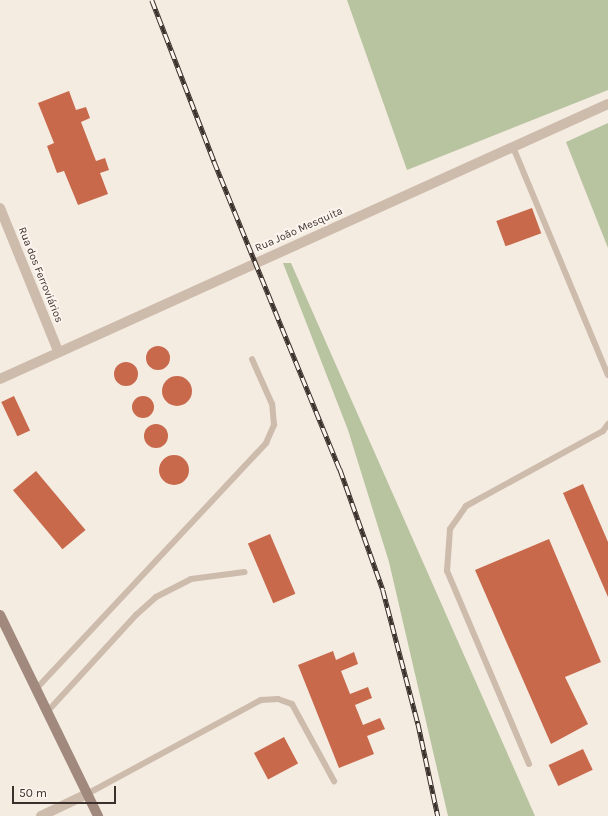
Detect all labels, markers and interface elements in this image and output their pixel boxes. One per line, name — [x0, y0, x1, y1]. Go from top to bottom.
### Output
street label: Rua João Mesquita — [253, 205, 345, 255]
street label: Rua dos Ferroviários — [15, 225, 65, 325]
scale bar — [14, 778, 118, 804]
text: 50 m — [19, 786, 47, 800]

